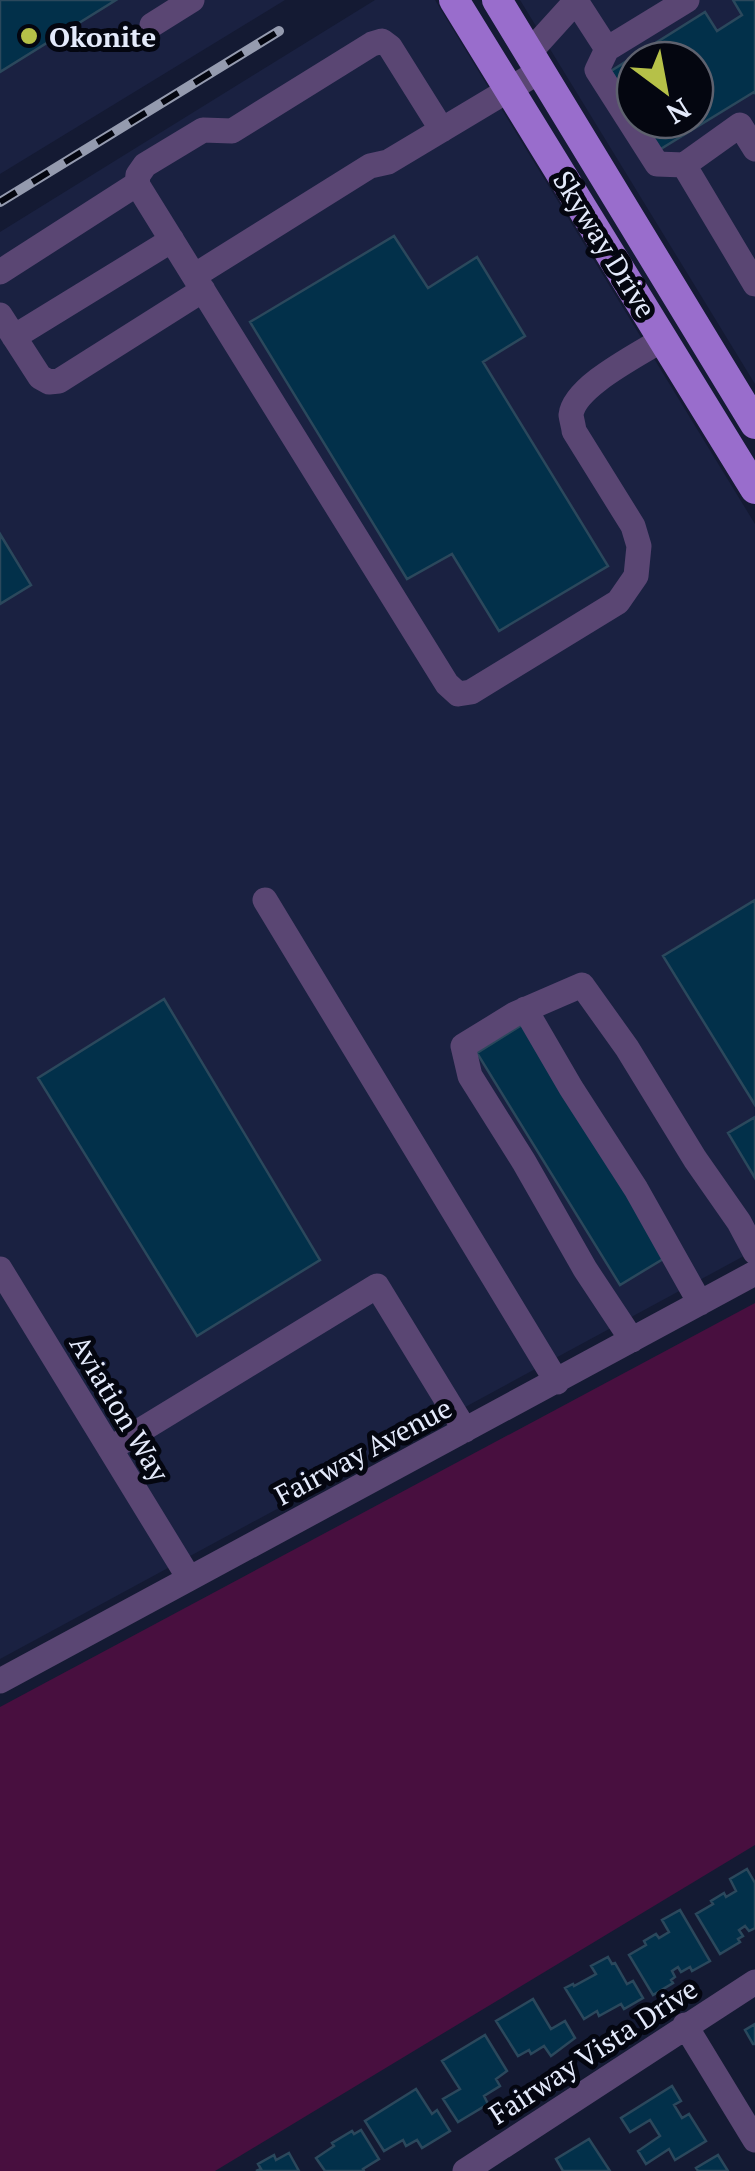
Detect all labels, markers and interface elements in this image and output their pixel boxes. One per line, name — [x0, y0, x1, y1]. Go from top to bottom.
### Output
place label: Okonite — [49, 18, 156, 55]
marker: Okonite — [18, 25, 40, 47]
north arrow — [615, 40, 715, 140]
text: N — [660, 90, 697, 133]
street label: Skyway Drive — [545, 164, 665, 324]
street label: Aviation Way — [62, 1328, 179, 1489]
street label: Fairway Avenue — [268, 1389, 458, 1513]
street label: Fairway Vista Drive — [482, 1970, 704, 2132]

